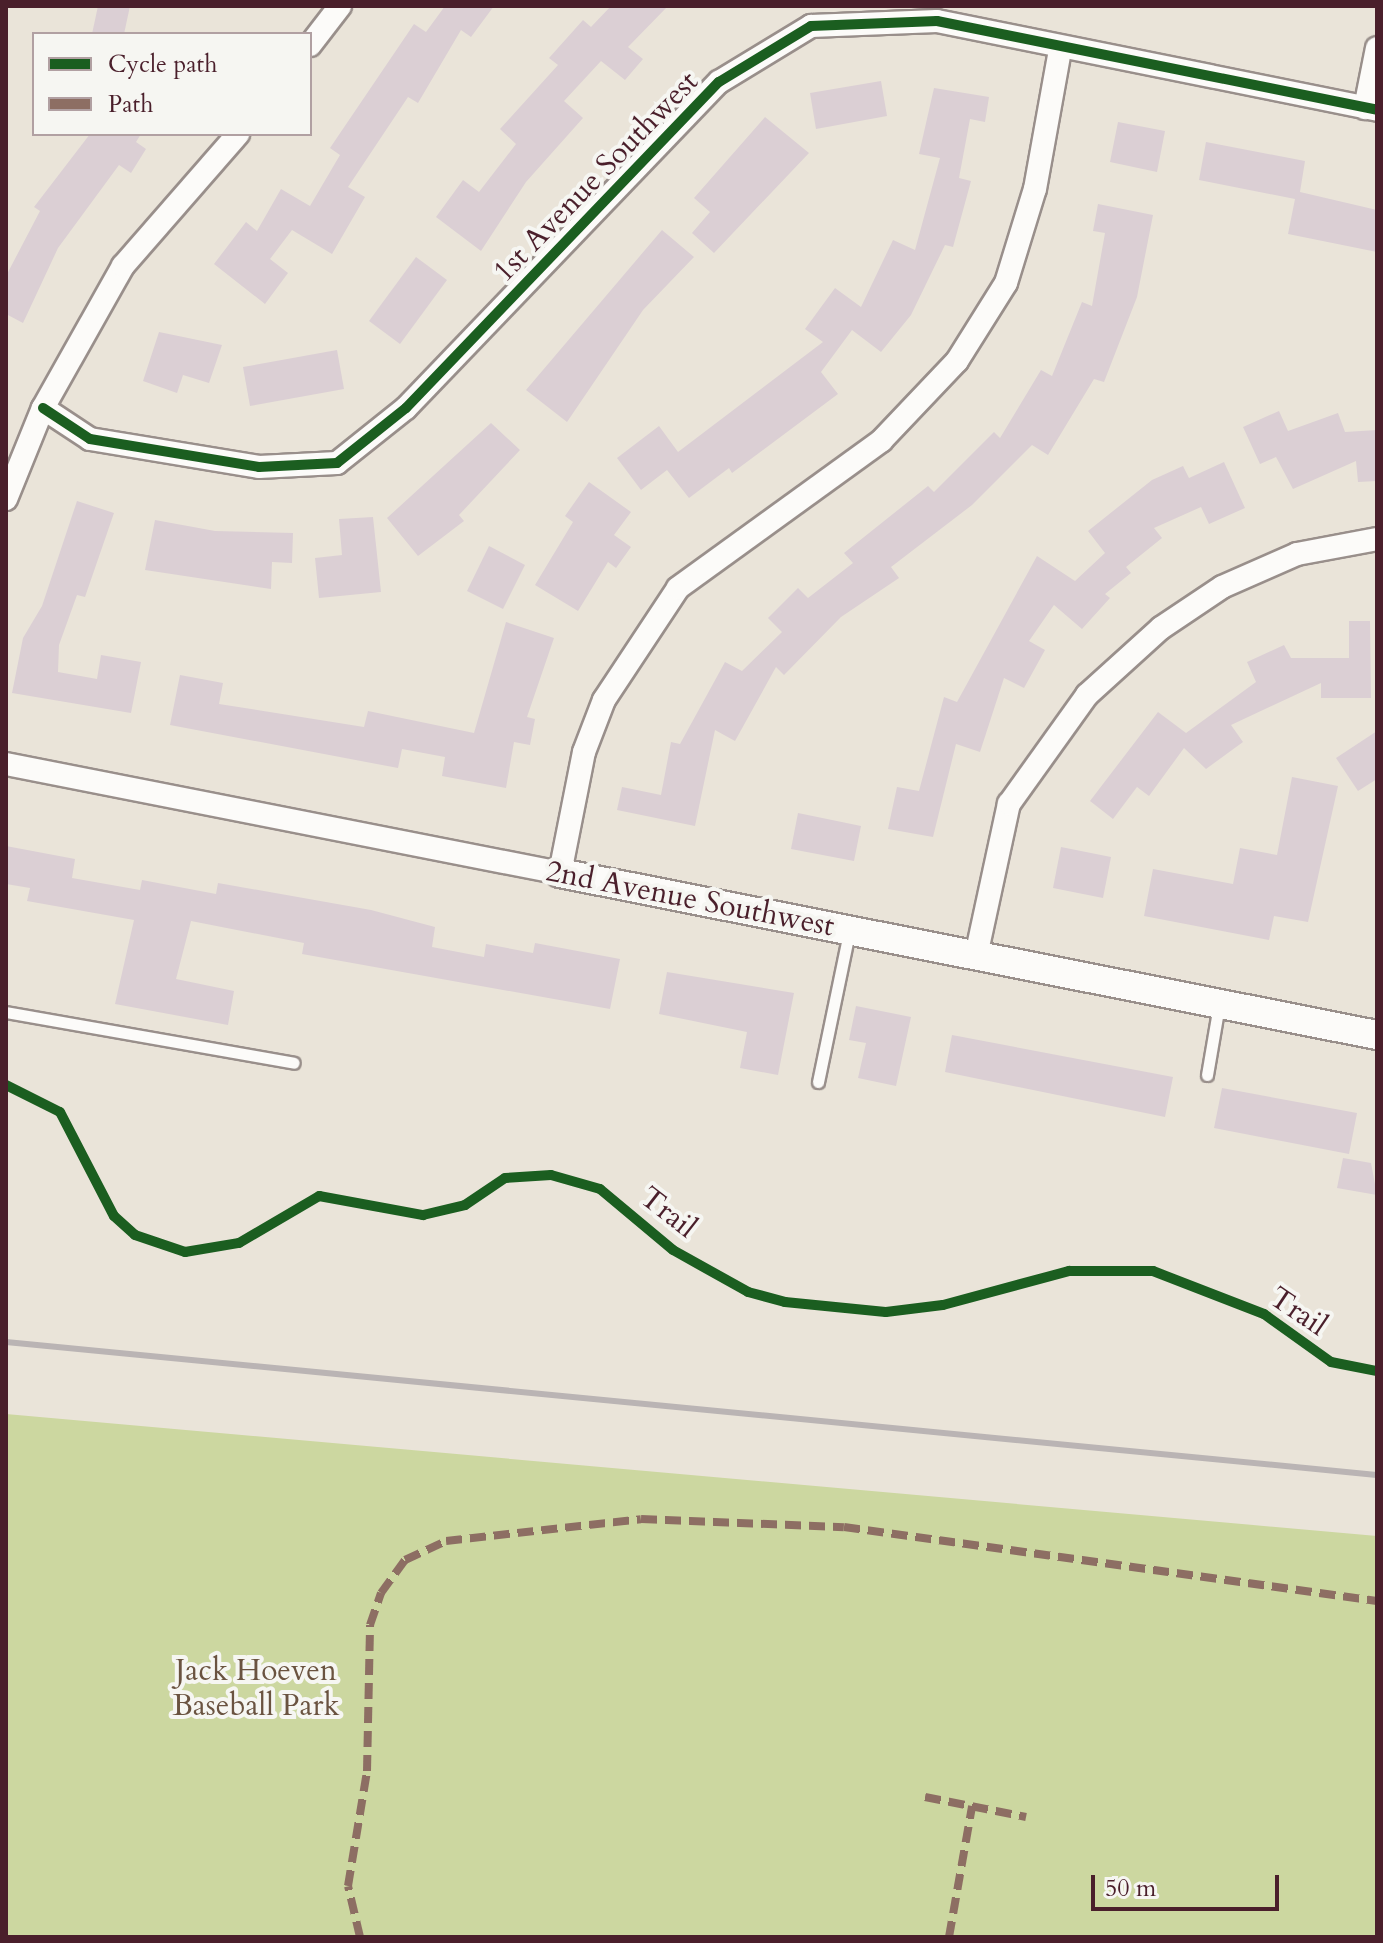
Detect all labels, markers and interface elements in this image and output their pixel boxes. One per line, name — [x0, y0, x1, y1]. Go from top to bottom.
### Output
legend — [32, 32, 312, 136]
text: Cycle path — [108, 48, 217, 81]
street label: 1st Avenue Southwest — [486, 64, 706, 290]
text: Path — [108, 88, 153, 121]
street label: 2nd Avenue Southwest — [543, 853, 837, 945]
street label: Trail — [632, 1180, 704, 1246]
street label: Trail — [1262, 1280, 1334, 1344]
park label: Jack Hoeven Baseball Park — [172, 1653, 340, 1724]
scale bar — [1095, 1859, 1283, 1909]
text: 50 m — [1105, 1872, 1156, 1905]

